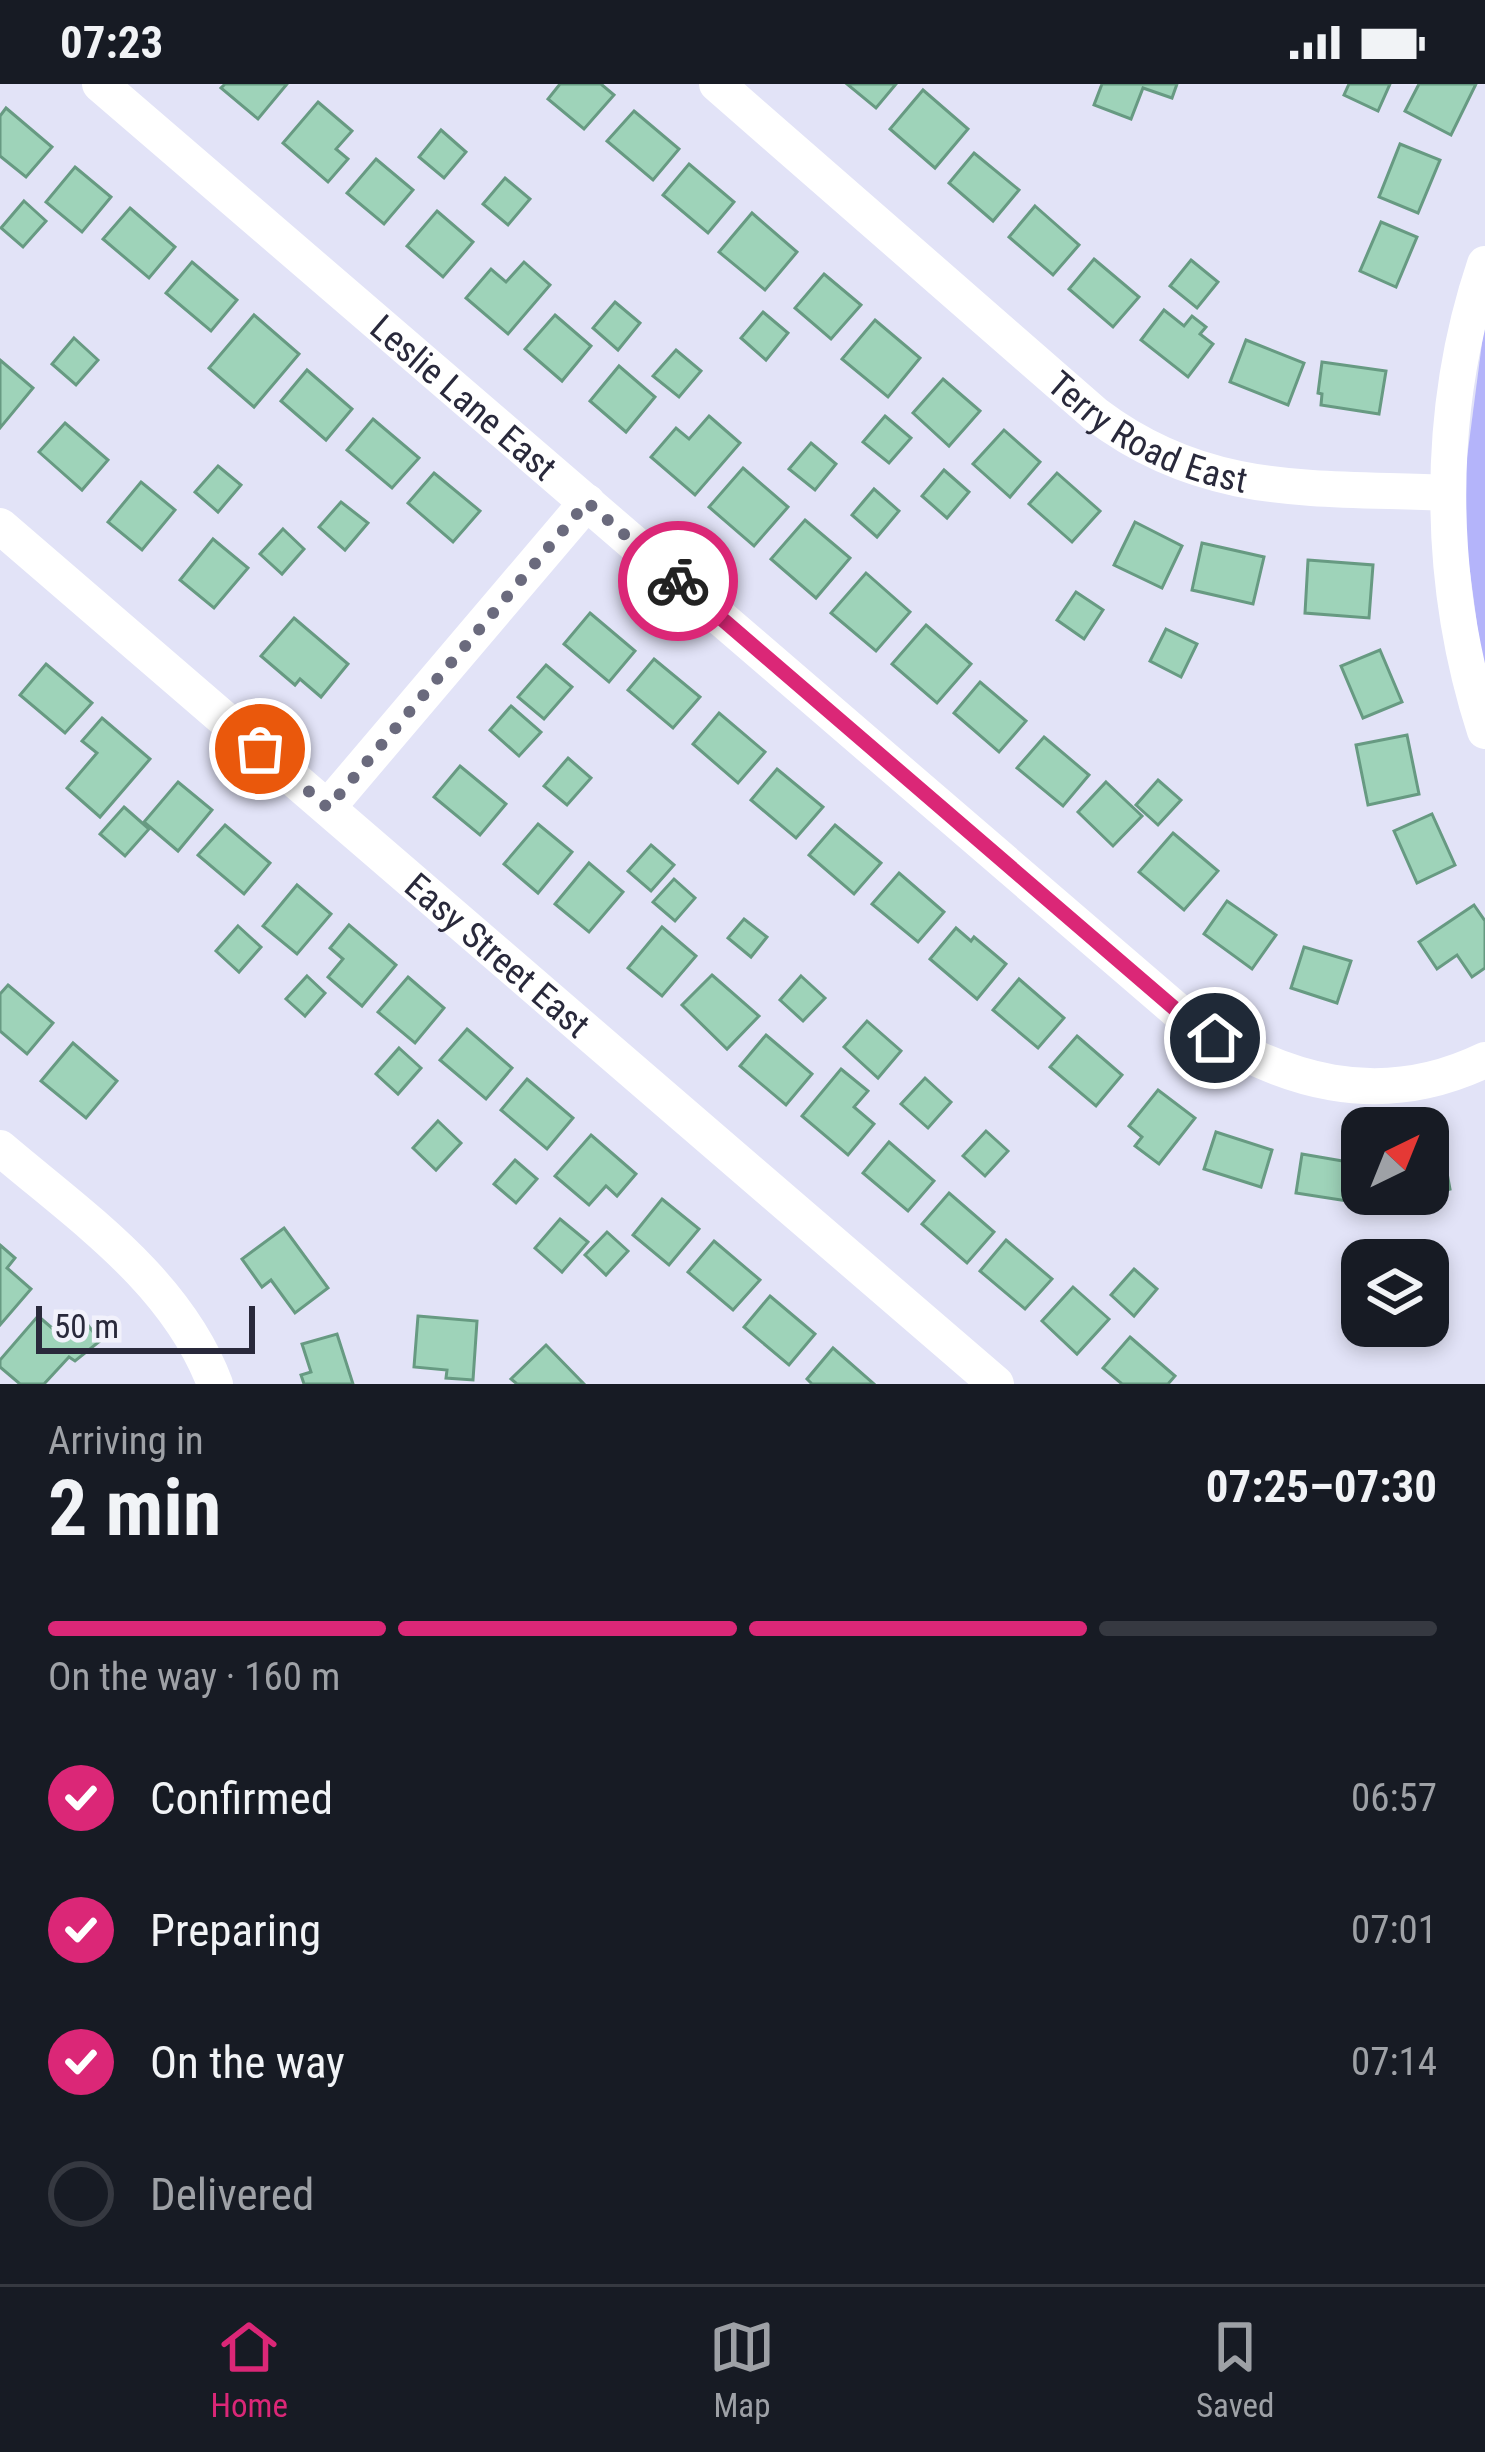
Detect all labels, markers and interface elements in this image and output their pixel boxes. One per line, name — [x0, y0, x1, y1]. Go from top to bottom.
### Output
text: 07:23 — [60, 16, 163, 69]
street label: Leslie Lane East — [362, 306, 565, 489]
street label: Terry Road East — [1039, 363, 1251, 502]
courier — [618, 521, 738, 641]
icon: bike — [645, 548, 711, 614]
pin — [209, 698, 311, 800]
icon: bag — [227, 716, 293, 782]
street label: Easy Street East — [396, 865, 598, 1046]
pin — [1164, 987, 1266, 1089]
icon: home — [1182, 1005, 1248, 1071]
north arrow — [1341, 1107, 1449, 1215]
map controls — [1341, 1107, 1449, 1347]
button: layers — [1341, 1239, 1449, 1347]
scale bar — [36, 1300, 255, 1353]
text: 50 m — [54, 1307, 119, 1346]
text: Arriving in — [48, 1418, 204, 1464]
text: 07:25–07:30 — [1206, 1460, 1437, 1513]
text: 2 min — [48, 1463, 221, 1554]
text: On the way · 160 m — [48, 1654, 340, 1700]
icon: check — [48, 1765, 114, 1831]
text: Confirmed — [150, 1772, 333, 1825]
text: 06:57 — [1351, 1775, 1437, 1821]
icon: check — [48, 1897, 114, 1963]
text: Preparing — [150, 1904, 321, 1957]
text: 07:01 — [1351, 1907, 1437, 1953]
icon: check — [48, 2029, 114, 2095]
text: On the way — [150, 2036, 345, 2089]
text: 07:14 — [1351, 2039, 1437, 2085]
text: Delivered — [150, 2168, 314, 2221]
tab: Home — [211, 2314, 288, 2425]
tab: Map — [709, 2314, 775, 2425]
tab: Saved — [1196, 2314, 1274, 2425]

